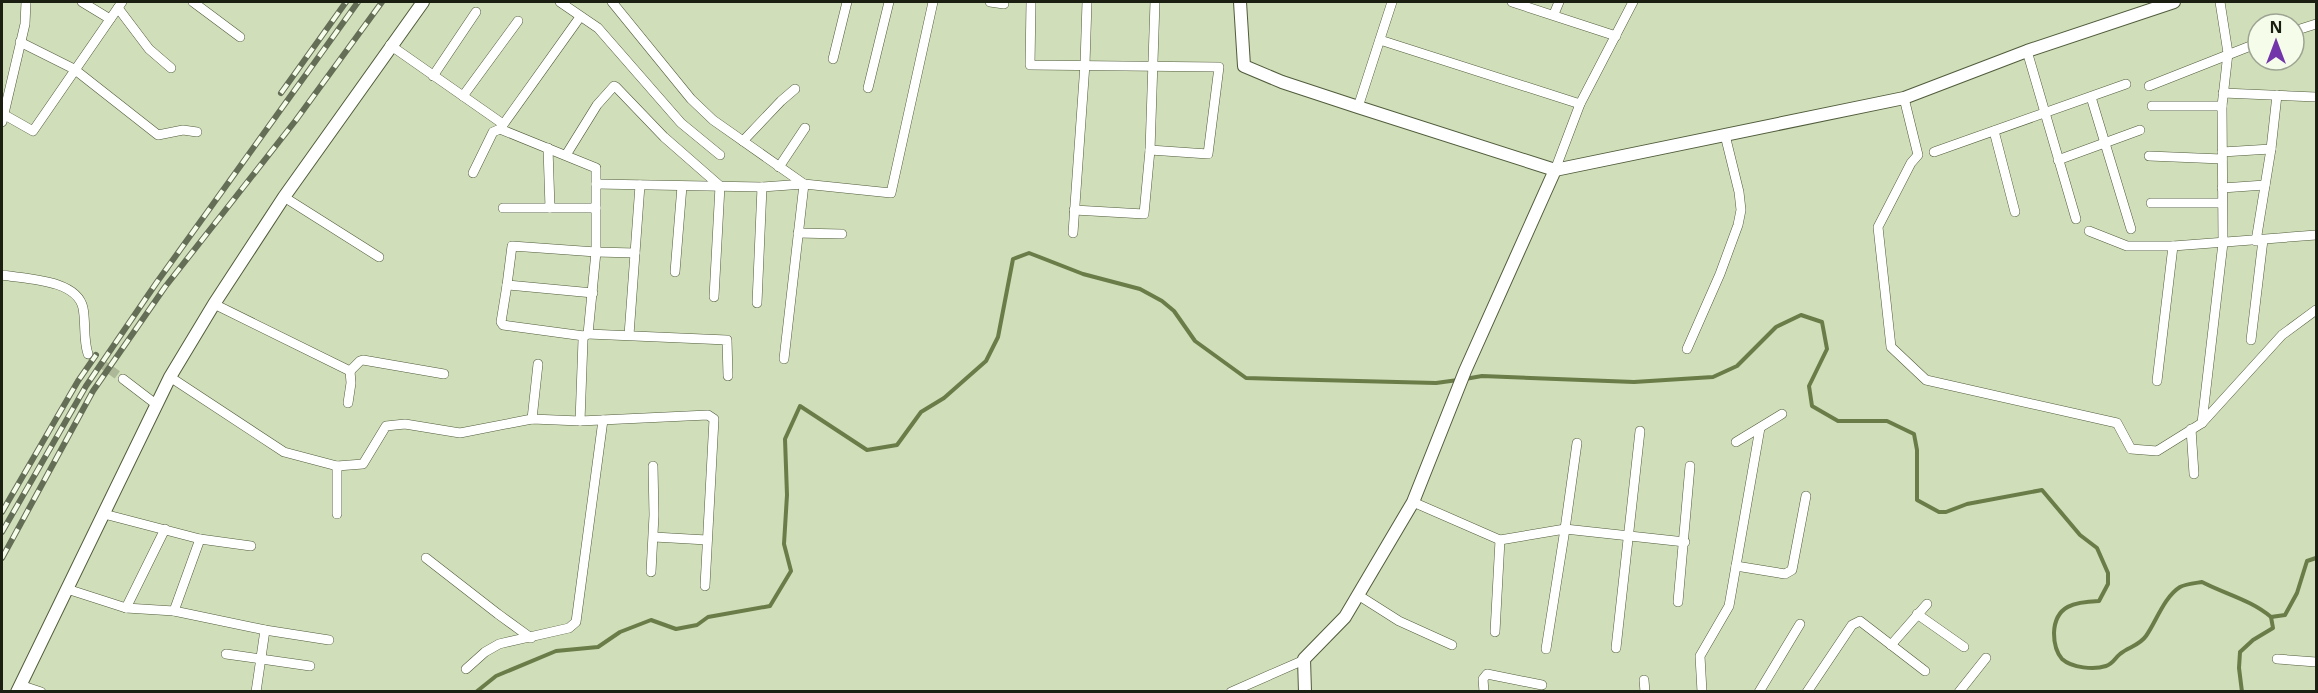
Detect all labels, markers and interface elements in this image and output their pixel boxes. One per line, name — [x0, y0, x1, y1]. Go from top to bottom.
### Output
north arrow — [2246, 12, 2306, 72]
text: N — [2269, 16, 2283, 38]

